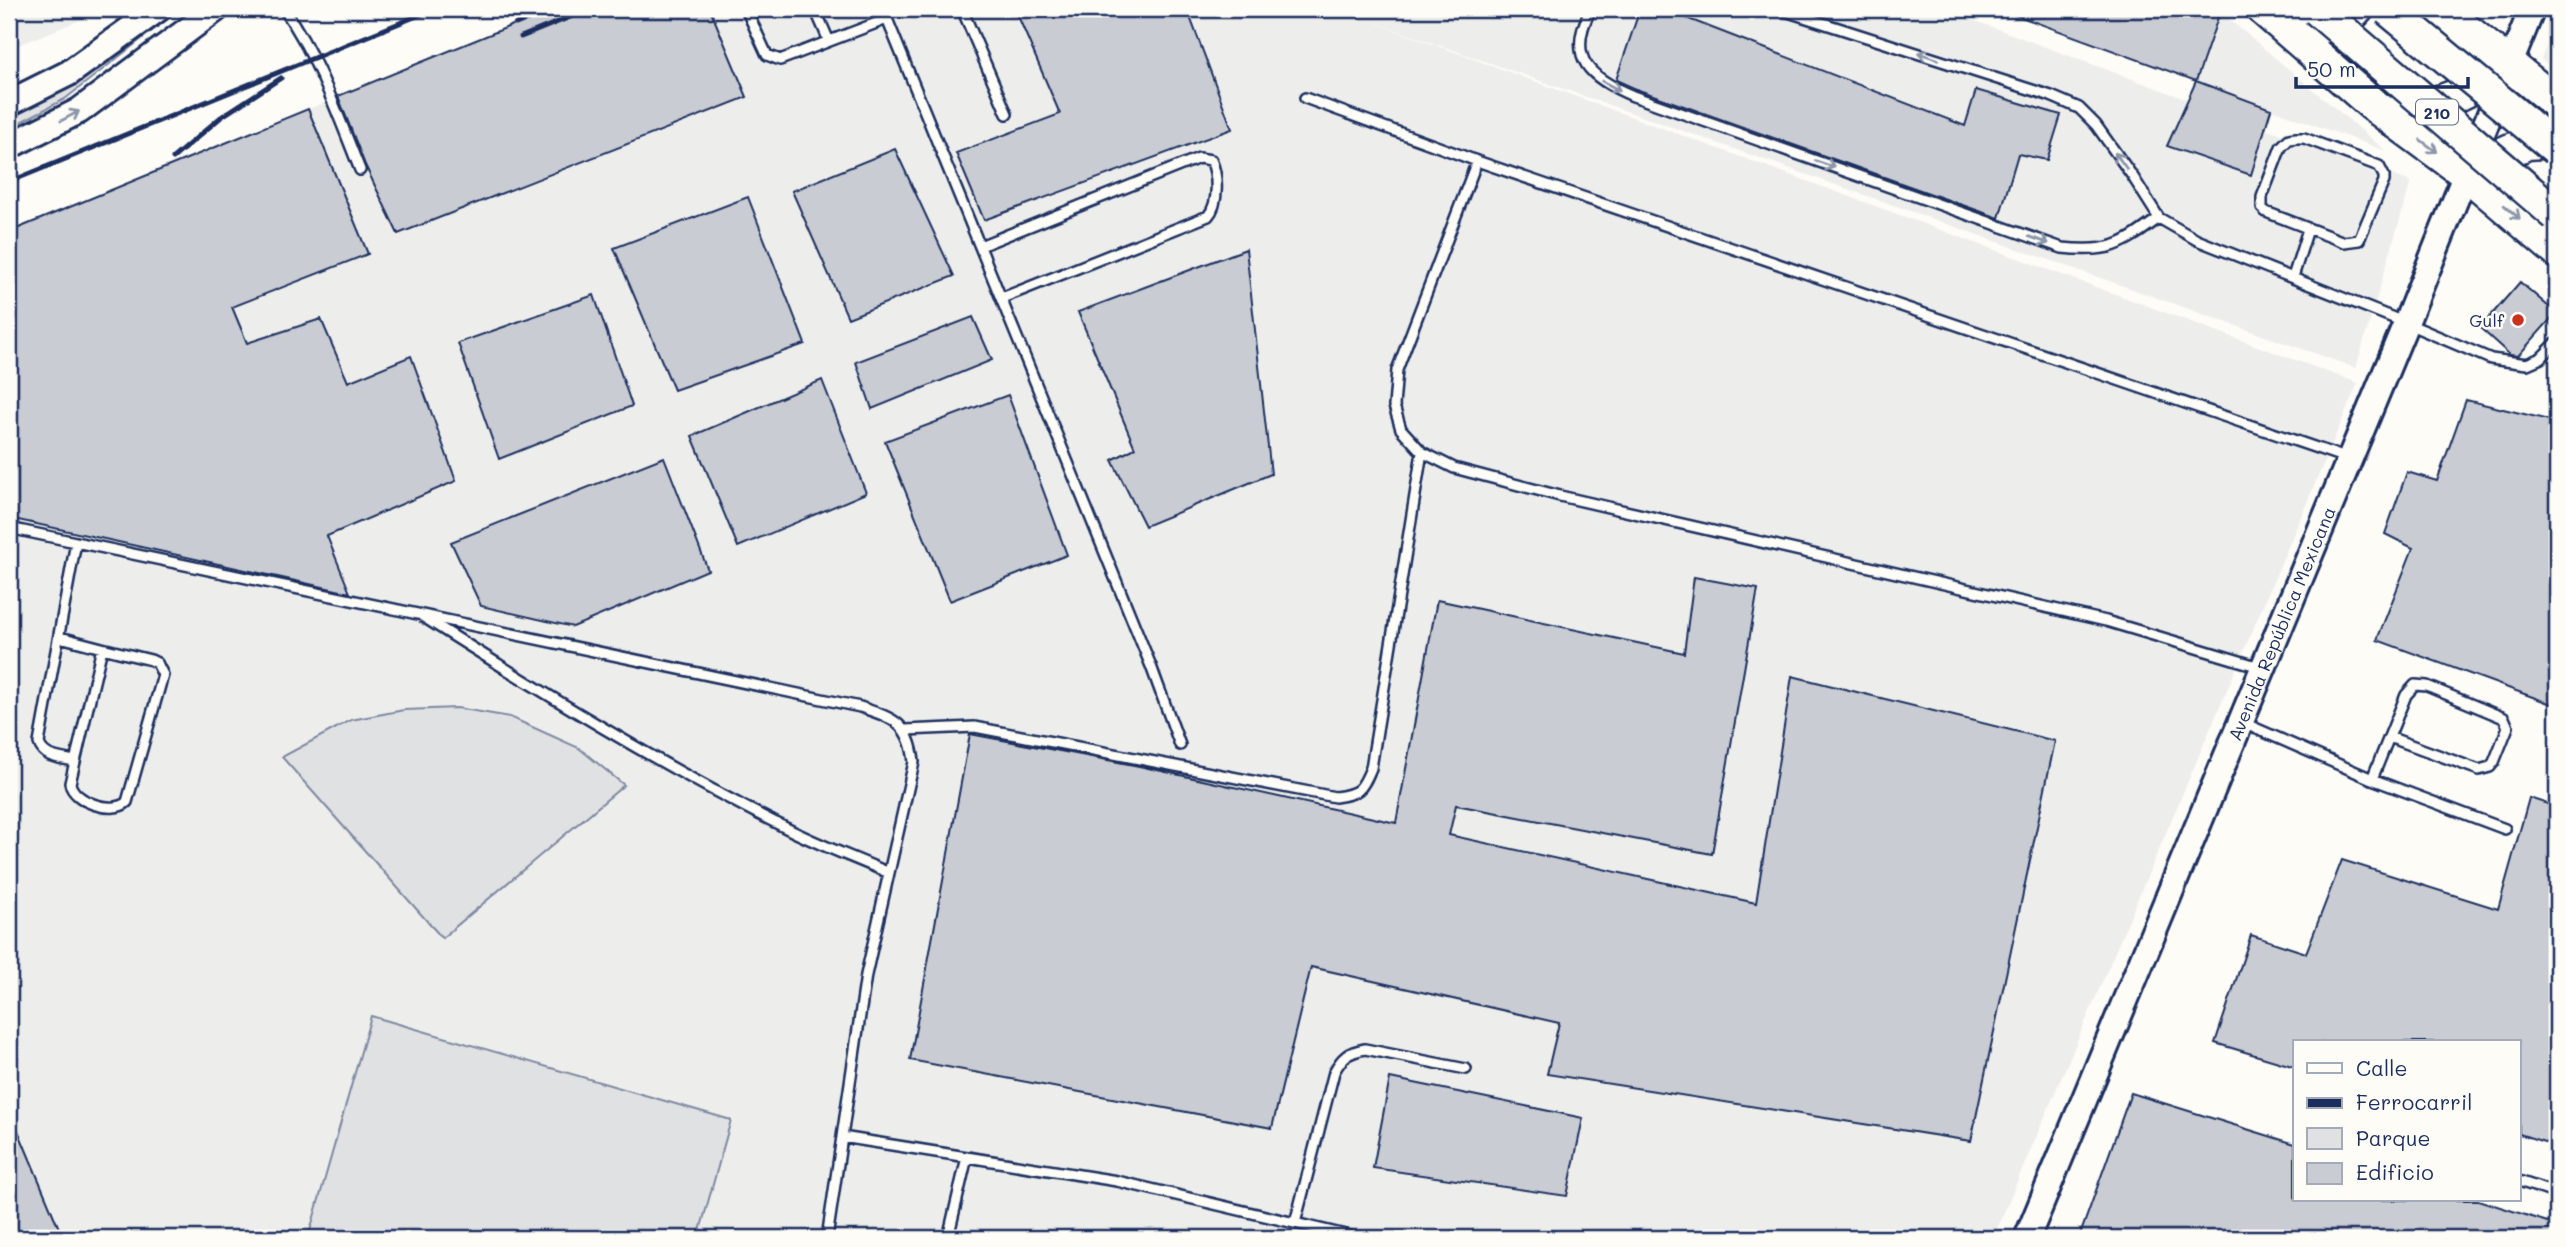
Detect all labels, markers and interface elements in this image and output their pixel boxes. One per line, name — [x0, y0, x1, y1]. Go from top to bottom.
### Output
scale bar — [2296, 46, 2468, 90]
one-way arrow — [1917, 49, 1939, 62]
text: 50 m — [2307, 55, 2356, 82]
one-way arrow — [1601, 79, 1621, 93]
road number: 210 — [2416, 100, 2458, 124]
one-way arrow — [59, 109, 80, 122]
one-way arrow — [2419, 139, 2438, 153]
one-way arrow — [2114, 152, 2129, 171]
one-way arrow — [1813, 159, 1835, 171]
one-way arrow — [2503, 204, 2521, 220]
one-way arrow — [2028, 235, 2050, 247]
place label: Gulf — [2469, 308, 2505, 332]
marker: Gulf — [2510, 312, 2526, 328]
street label: Avenida República Mexicana — [2222, 503, 2341, 744]
legend — [2293, 1040, 2520, 1202]
text: Calle — [2356, 1054, 2408, 1081]
text: Ferrocarril — [2356, 1088, 2473, 1115]
text: Parque — [2356, 1124, 2430, 1151]
text: Edificio — [2356, 1158, 2434, 1185]

